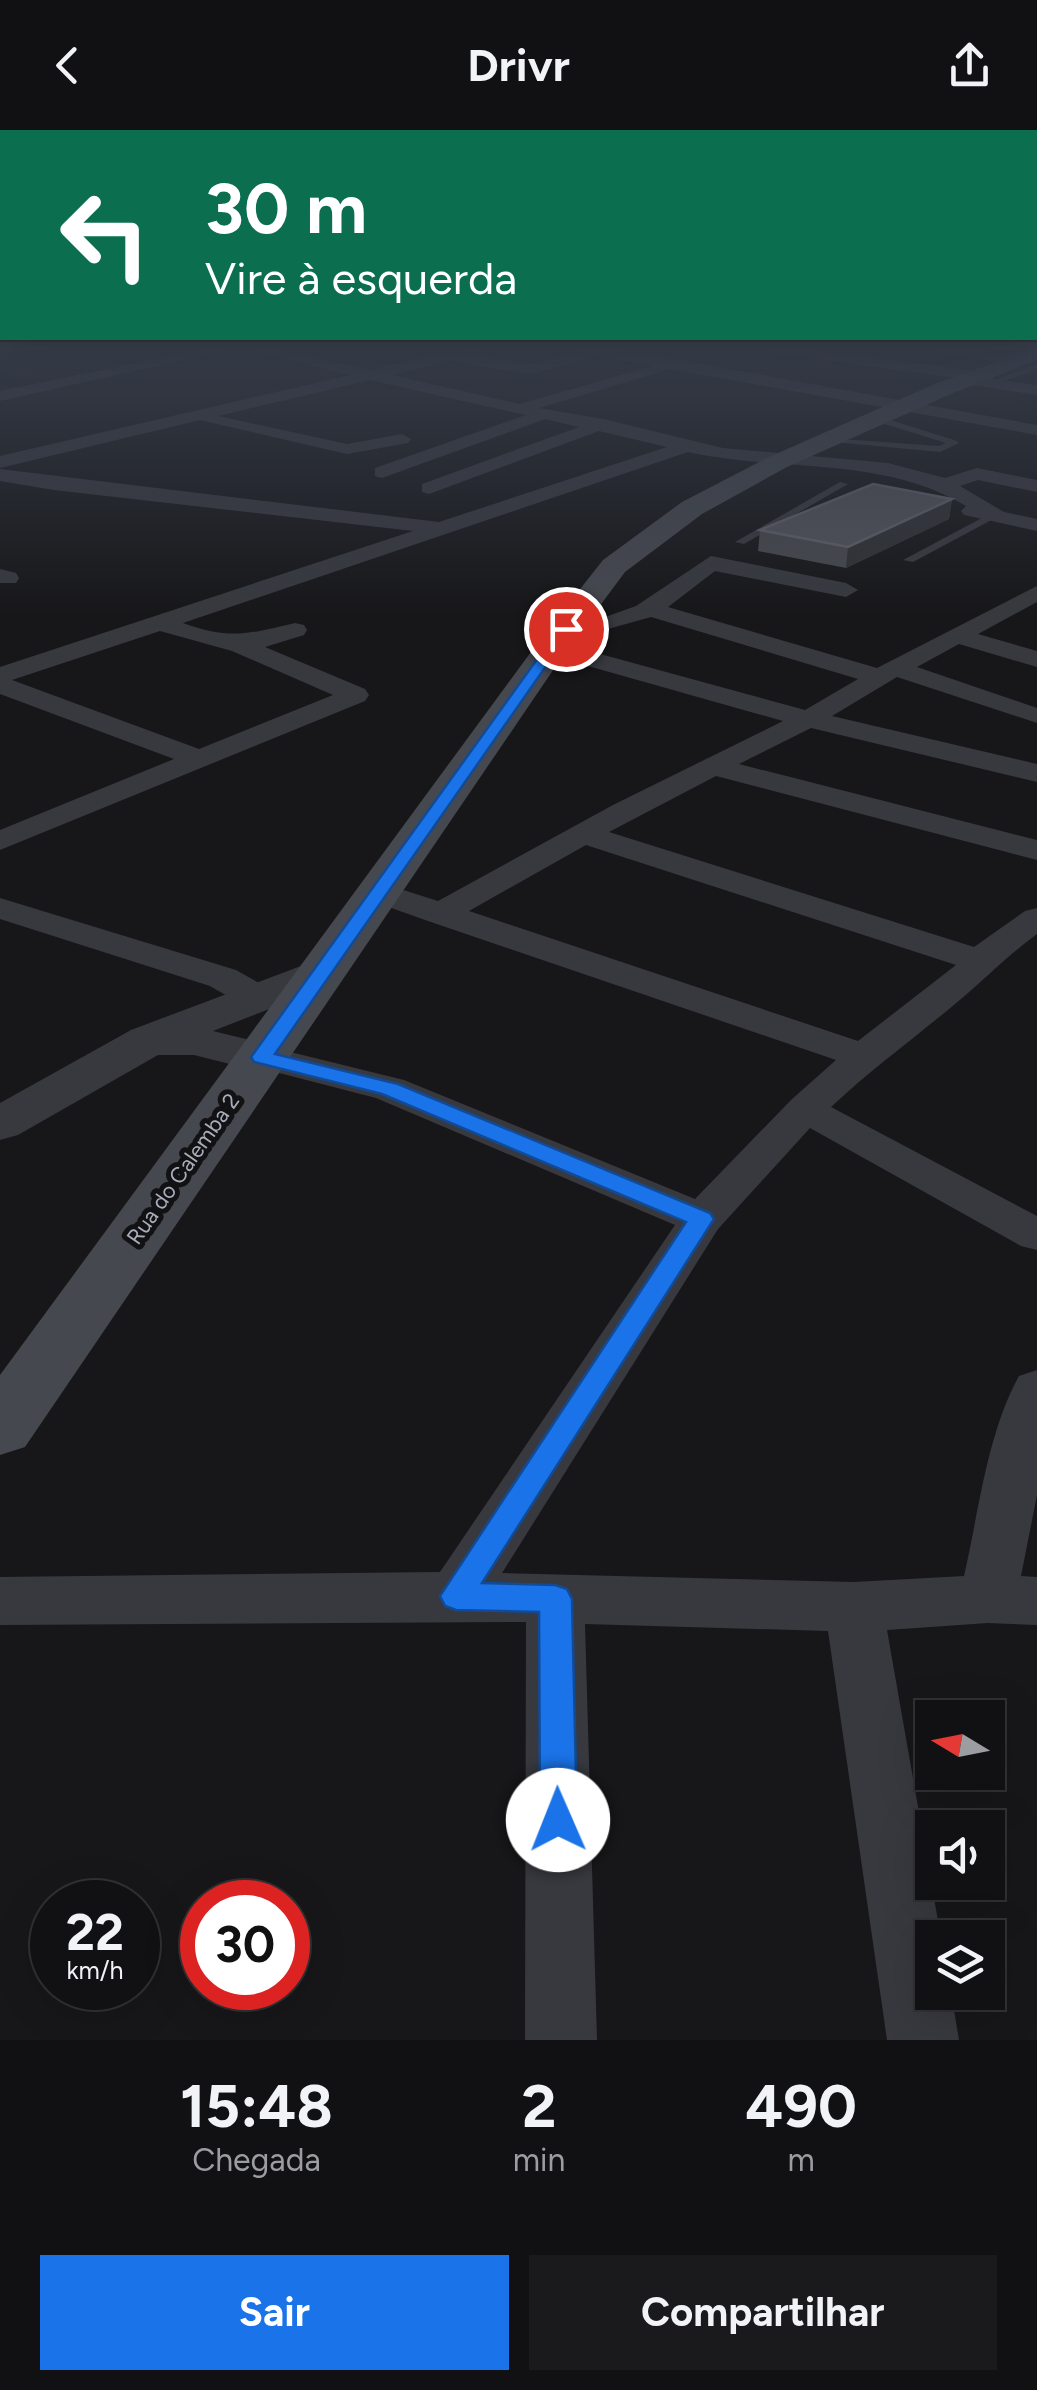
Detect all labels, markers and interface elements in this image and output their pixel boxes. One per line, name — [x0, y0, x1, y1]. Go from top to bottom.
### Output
icon: back — [40, 38, 95, 93]
text: Drivr — [467, 38, 570, 92]
icon: share — [942, 38, 997, 93]
text: 30 m — [205, 166, 367, 251]
icon: left — [40, 170, 170, 300]
text: Vire à esquerda — [205, 251, 517, 305]
pin — [524, 587, 609, 672]
icon: arrive — [539, 602, 594, 657]
street label: Rua do Calemba 2 — [121, 1088, 245, 1250]
north arrow — [915, 1700, 1005, 1790]
map controls — [915, 1700, 1005, 2010]
position arrow — [506, 1768, 610, 1872]
button: sound — [915, 1810, 1005, 1900]
speed limit sign: 30 — [180, 1880, 310, 2010]
text: 22 — [66, 1902, 124, 1963]
button: layers — [915, 1920, 1005, 2010]
text: km/h — [66, 1955, 124, 1985]
text: 15:48 — [180, 2070, 333, 2142]
text: 2 — [522, 2070, 556, 2142]
text: 490 — [745, 2070, 857, 2142]
text: Chegada — [192, 2141, 321, 2179]
text: min — [513, 2141, 565, 2179]
text: m — [788, 2141, 815, 2179]
button: Sair — [40, 2255, 509, 2370]
button: Compartilhar — [529, 2255, 997, 2370]

